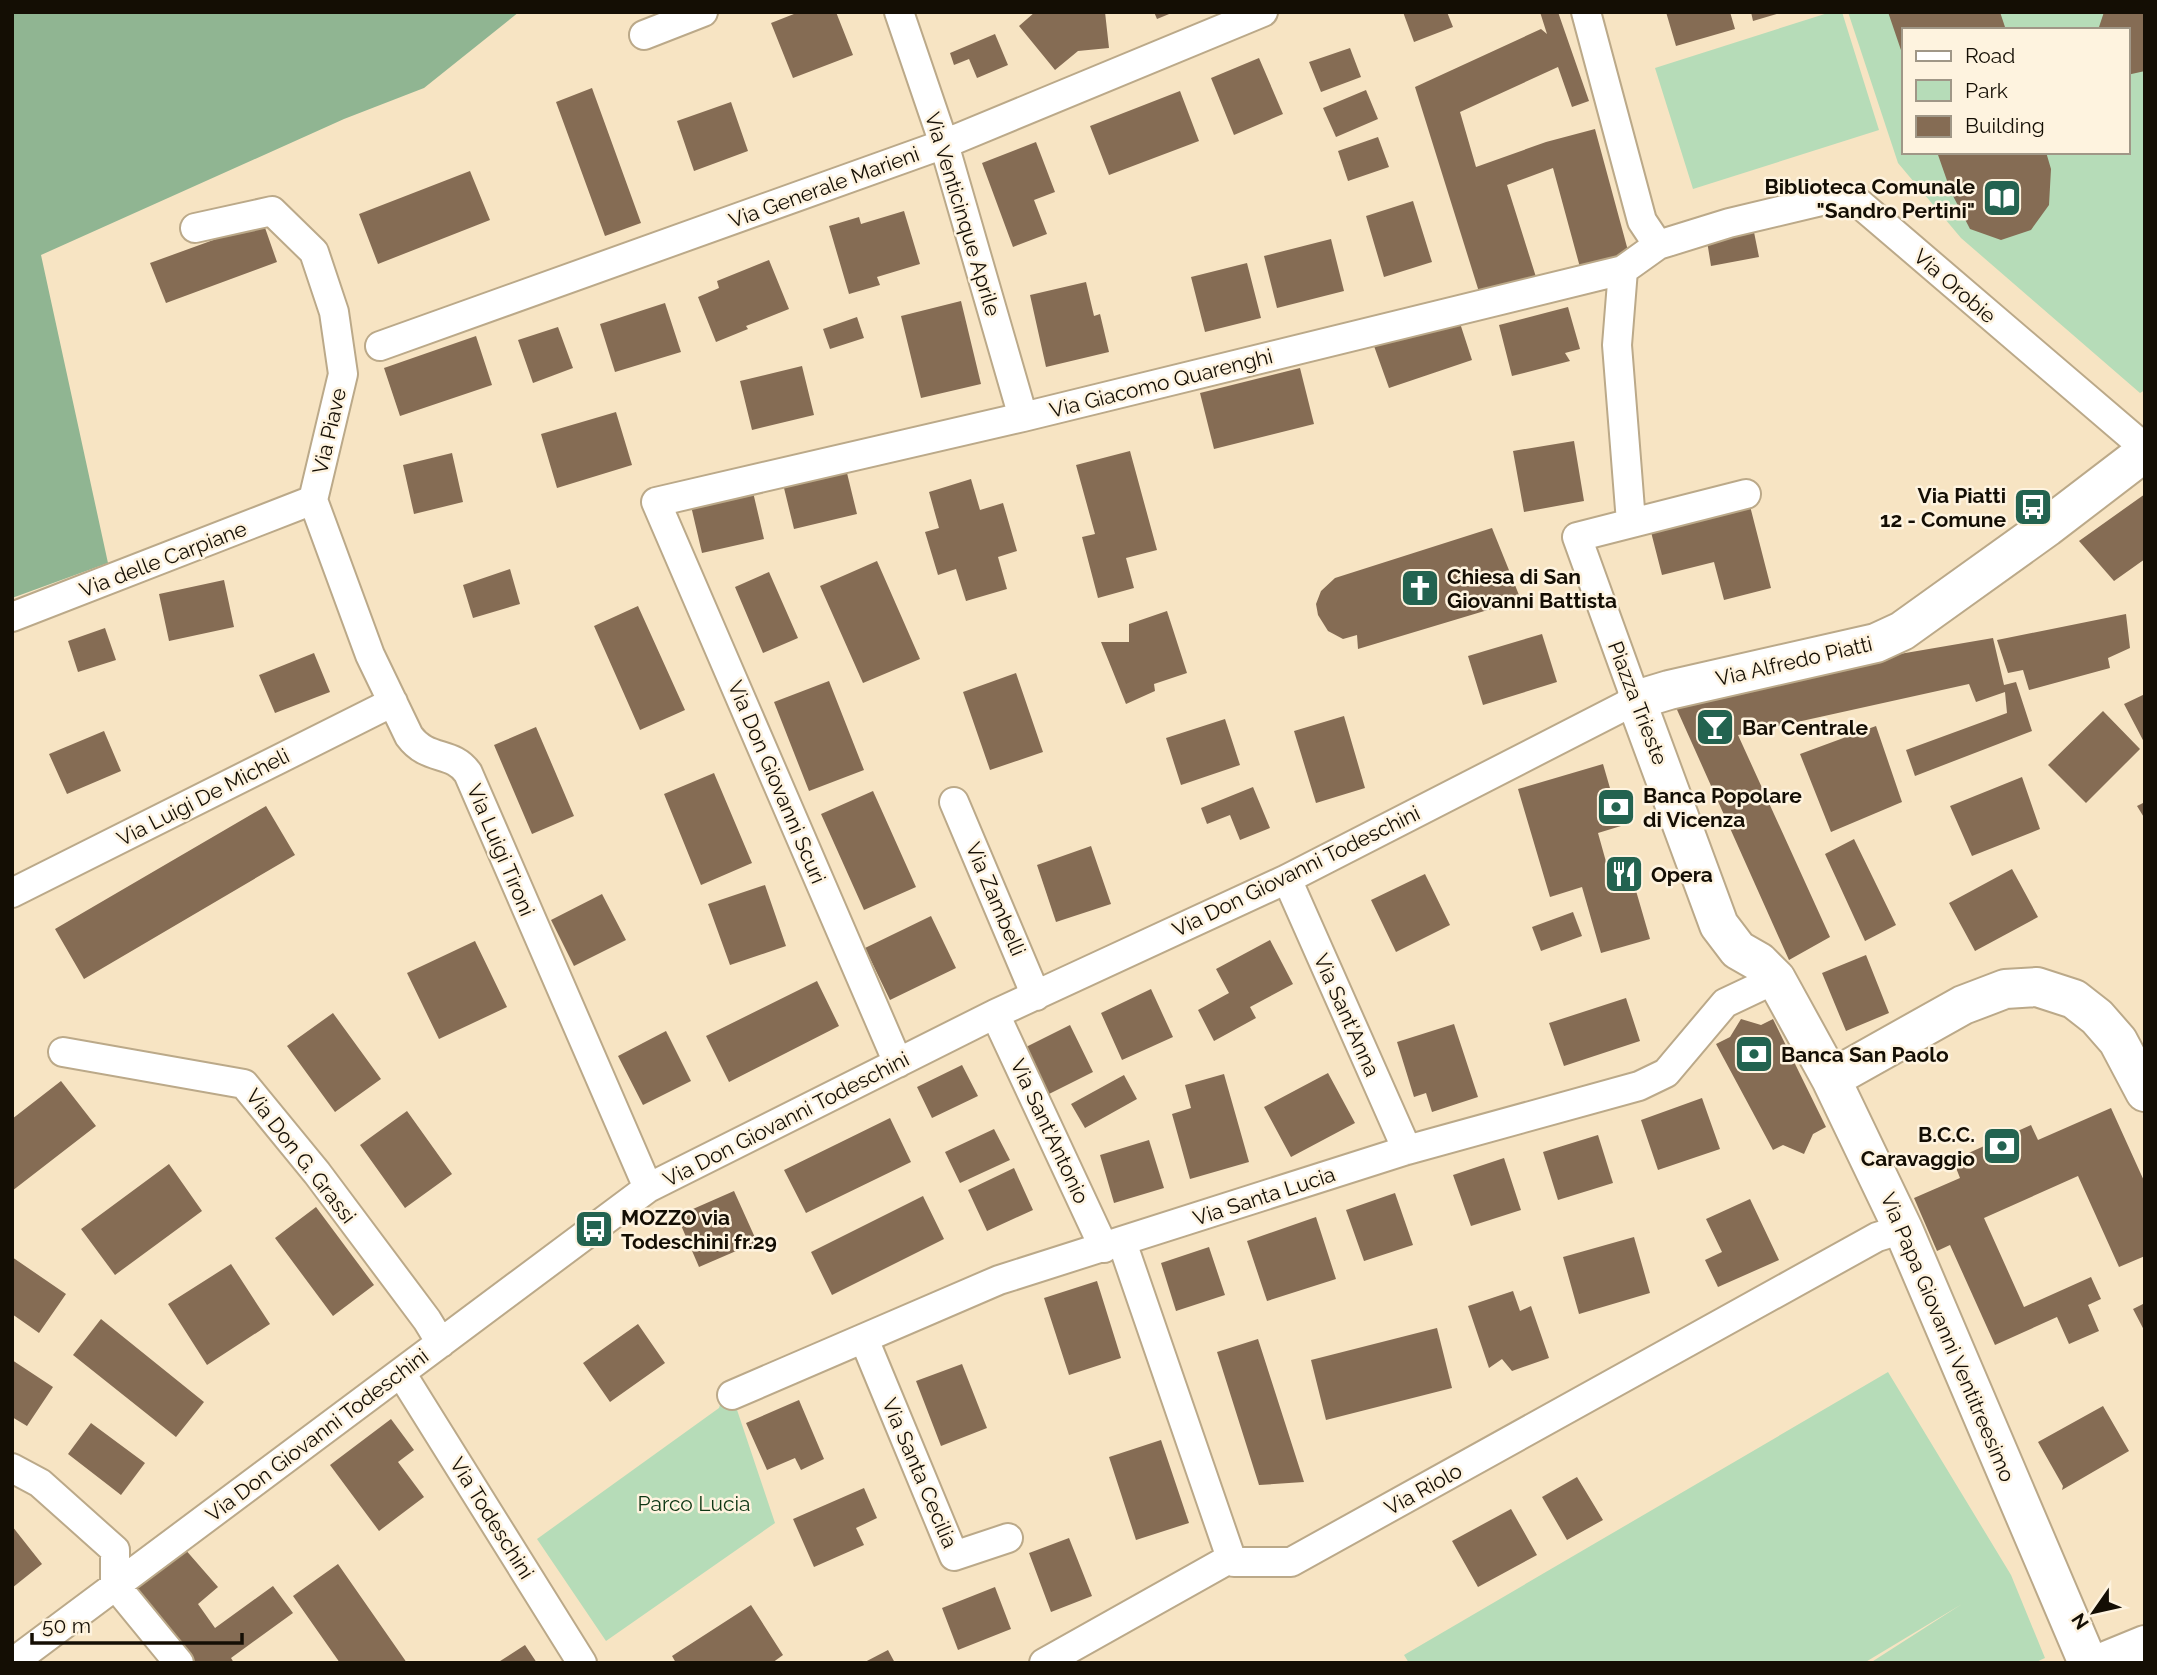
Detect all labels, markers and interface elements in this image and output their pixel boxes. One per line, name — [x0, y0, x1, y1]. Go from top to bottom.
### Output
legend — [1902, 28, 2129, 154]
text: Road — [1965, 43, 2015, 68]
text: Park — [1965, 78, 2008, 103]
street label: Via Venticinque Aprile — [920, 109, 1006, 319]
text: Building — [1965, 113, 2045, 138]
street label: Via Generale Marieni — [725, 141, 923, 233]
place label: Biblioteca Comunale "Sandro Pertini" — [1764, 174, 1975, 223]
library icon: Biblioteca Comunale "Sandro Pertini" — [1981, 177, 2023, 219]
street label: Via Orobie — [1909, 244, 2001, 328]
street label: Via Giacomo Quarenghi — [1047, 343, 1275, 423]
street label: Via Piave — [307, 386, 351, 476]
place label: Via Piatti 12 - Comune — [1880, 483, 2006, 532]
bus stop icon: Via Piatti 12 - Comune — [2012, 486, 2054, 528]
street label: Via delle Carpiane — [76, 516, 250, 602]
place label: Chiesa di San Giovanni Battista — [1447, 564, 1617, 613]
church icon: Chiesa di San Giovanni Battista — [1399, 567, 1441, 609]
street label: Via Alfredo Piatti — [1713, 631, 1875, 691]
street label: Piazza Trieste — [1603, 638, 1673, 768]
street label: Via Don Giovanni Scuri — [723, 677, 831, 887]
bar icon: Bar Centrale — [1694, 706, 1736, 748]
place label: Bar Centrale — [1742, 715, 1868, 740]
street label: Via Luigi De Micheli — [113, 743, 293, 851]
street label: Via Luigi Tironi — [462, 780, 540, 920]
place label: Banca Popolare di Vicenza — [1643, 783, 1802, 832]
bank icon: Banca Popolare di Vicenza — [1595, 786, 1637, 828]
street label: Via Don Giovanni Todeschini — [1168, 800, 1424, 942]
street label: Via Zambelli — [961, 838, 1031, 960]
restaurant icon: Opera — [1603, 853, 1645, 895]
place label: Opera — [1651, 862, 1713, 887]
street label: Via Sant'Anna — [1309, 950, 1385, 1080]
bank icon: Banca San Paolo — [1733, 1033, 1775, 1075]
place label: Banca San Paolo — [1781, 1042, 1949, 1067]
street label: Via Don Giovanni Todeschini — [659, 1046, 913, 1192]
street label: Via Sant'Antonio — [1006, 1055, 1094, 1207]
street label: Via Don G. Grassi — [241, 1084, 361, 1228]
place label: B.C.C. Caravaggio — [1861, 1122, 1975, 1171]
bank icon: B.C.C. Caravaggio — [1981, 1125, 2023, 1167]
street label: Via Santa Lucia — [1190, 1161, 1338, 1231]
street label: Via Papa Giovanni Ventitreesimo — [1876, 1189, 2020, 1485]
place label: MOZZO via Todeschini fr.29 — [621, 1205, 777, 1254]
bus stop icon: MOZZO via Todeschini fr.29 — [573, 1208, 615, 1250]
street label: Via Don Giovanni Todeschini — [201, 1343, 433, 1527]
street label: Via Santa Cecilia — [877, 1394, 963, 1552]
street label: Via Todeschini — [445, 1453, 539, 1583]
street label: Via Riolo — [1380, 1458, 1466, 1520]
park label: Parco Lucia — [638, 1491, 750, 1516]
north arrow — [2059, 1577, 2129, 1647]
scale bar — [32, 1602, 242, 1646]
text: N — [2067, 1609, 2093, 1634]
text: 50 m — [42, 1613, 91, 1638]

